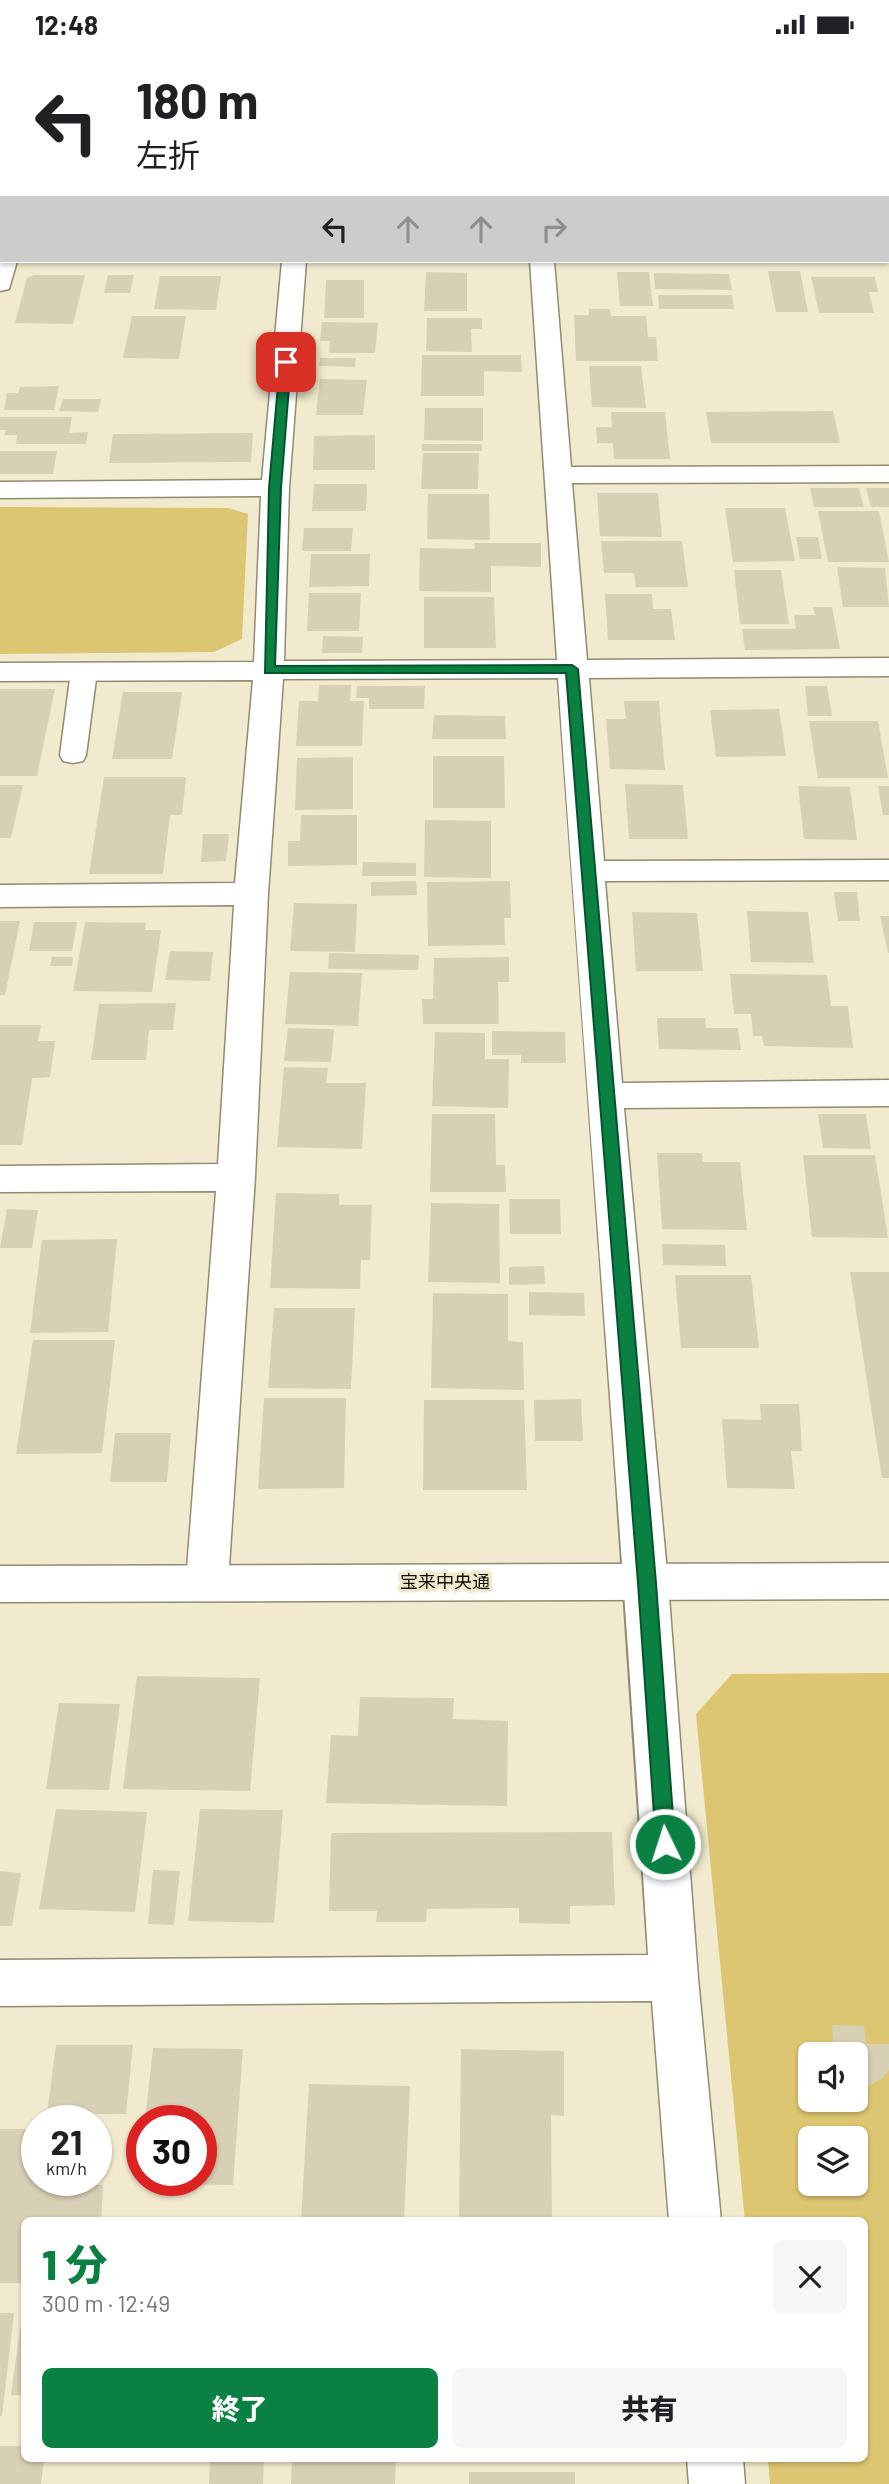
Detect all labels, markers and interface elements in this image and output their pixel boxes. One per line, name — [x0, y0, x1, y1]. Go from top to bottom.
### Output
text: 12:48 — [35, 9, 98, 40]
text: 180 m — [136, 70, 259, 129]
icon: left — [21, 77, 112, 168]
text: 左折 — [136, 135, 200, 173]
icon: left — [316, 210, 354, 248]
icon: ahead — [389, 210, 427, 248]
icon: ahead — [462, 210, 500, 248]
icon: right — [535, 210, 573, 248]
pin — [256, 332, 316, 392]
icon: arrive — [267, 343, 305, 381]
street label: 宝来中央通 — [400, 1570, 490, 1592]
position arrow — [628, 1807, 702, 1881]
map controls — [798, 2042, 868, 2196]
button: sound — [798, 2042, 868, 2112]
speed limit sign: 30 — [126, 2105, 217, 2196]
text: 21 — [51, 2120, 82, 2162]
button: layers — [798, 2126, 868, 2196]
text: km/h — [46, 2157, 87, 2179]
text: 1 分 — [42, 2238, 107, 2288]
button: close — [773, 2240, 847, 2314]
text: 300 m · 12:49 — [42, 2289, 170, 2317]
button: 終了 — [42, 2368, 438, 2448]
button: 共有 — [452, 2368, 847, 2448]

